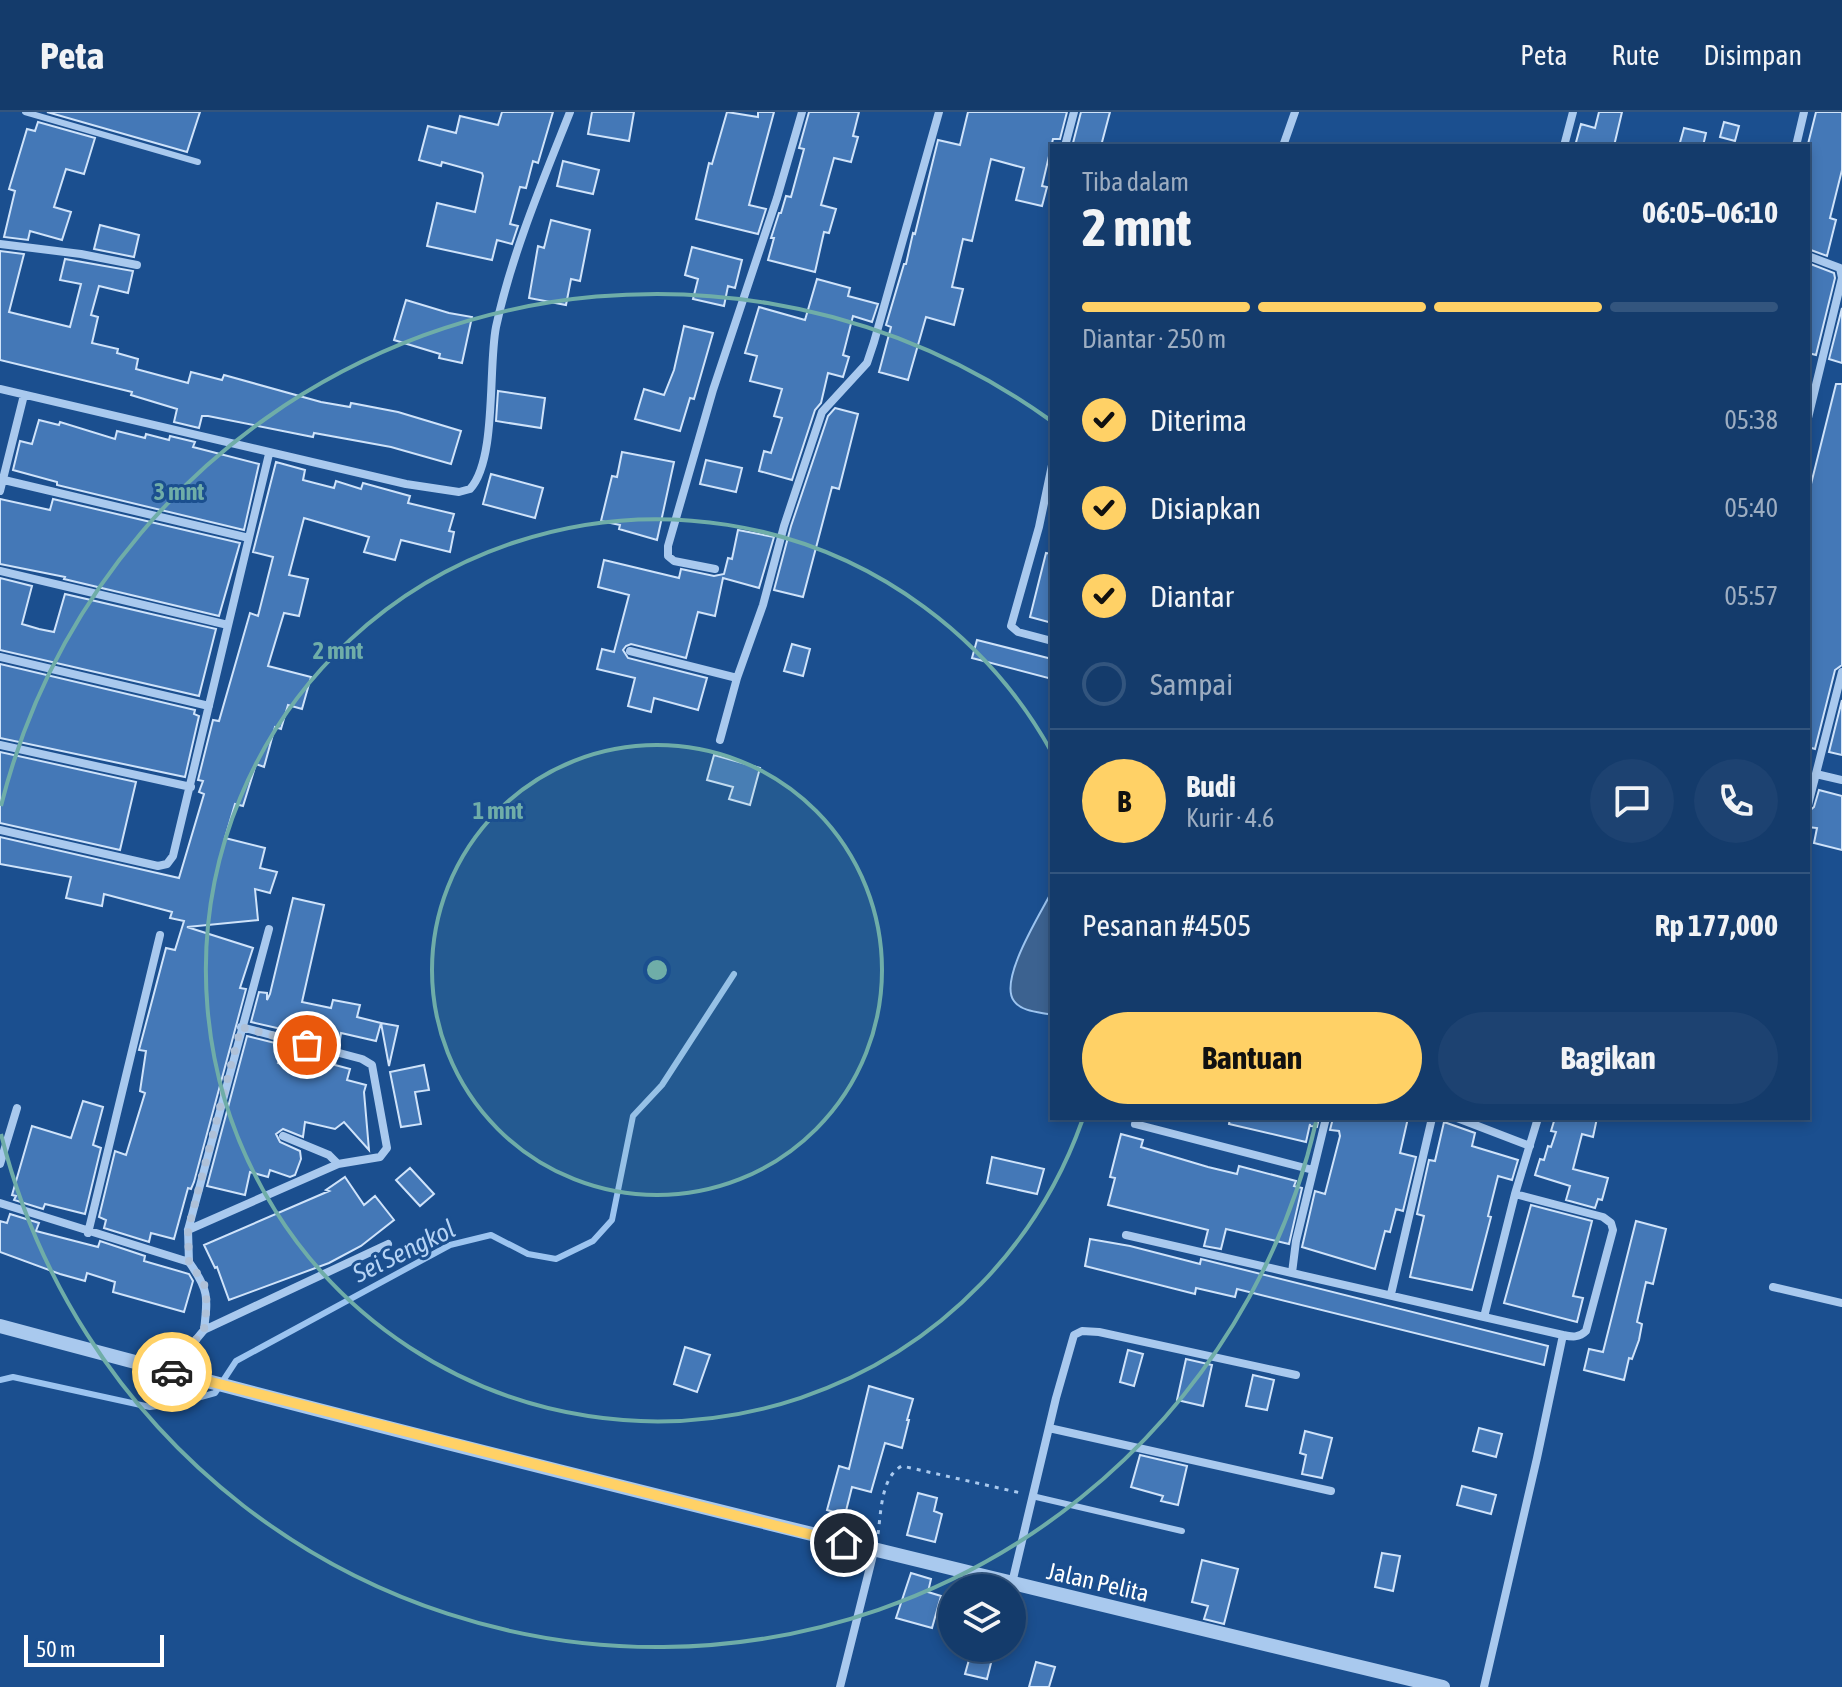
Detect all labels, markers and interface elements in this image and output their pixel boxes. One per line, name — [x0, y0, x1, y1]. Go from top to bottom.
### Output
text: Peta — [40, 34, 104, 77]
text: Peta — [1520, 39, 1567, 71]
text: Rute — [1611, 39, 1660, 71]
text: Disimpan — [1704, 39, 1802, 71]
text: Tiba dalam — [1082, 167, 1189, 197]
text: 06:05–06:10 — [1642, 195, 1778, 229]
text: 2 mnt — [1082, 197, 1191, 257]
text: Diantar · 250 m — [1082, 324, 1226, 354]
icon: check — [1082, 398, 1126, 442]
text: Diterima — [1150, 403, 1247, 437]
text: 05:38 — [1724, 405, 1778, 435]
text: 3 mnt — [154, 478, 204, 505]
icon: check — [1082, 486, 1126, 530]
text: Disiapkan — [1150, 491, 1261, 525]
text: 05:40 — [1724, 493, 1778, 523]
icon: check — [1082, 574, 1126, 618]
text: Diantar — [1150, 579, 1234, 613]
text: 05:57 — [1724, 581, 1778, 611]
text: 2 mnt — [313, 637, 363, 664]
text: Sampai — [1150, 667, 1233, 701]
button: chat — [1590, 759, 1674, 843]
button: phone — [1694, 759, 1778, 843]
text: Budi — [1186, 769, 1236, 803]
text: B — [1117, 784, 1131, 818]
text: 1 mnt — [473, 797, 523, 824]
text: Kurir · 4.6 — [1186, 803, 1274, 833]
text: Pesanan #4505 — [1082, 908, 1251, 942]
text: Rp 177,000 — [1655, 908, 1778, 942]
centre of rings — [643, 956, 671, 984]
pin — [273, 1011, 341, 1079]
button: Bantuan — [1082, 1012, 1422, 1104]
button: Bagikan — [1438, 1012, 1778, 1104]
icon: bag — [285, 1023, 329, 1067]
water label: Sei Sengkol — [347, 1213, 460, 1289]
courier — [132, 1332, 212, 1412]
icon: car — [150, 1350, 194, 1394]
pin — [810, 1509, 878, 1577]
icon: home — [822, 1521, 866, 1565]
street label: Jalan Pelita — [1044, 1557, 1152, 1607]
map controls — [938, 1574, 1026, 1662]
button: layers — [938, 1574, 1026, 1662]
scale bar — [24, 1631, 164, 1667]
text: 50 m — [36, 1636, 76, 1662]

